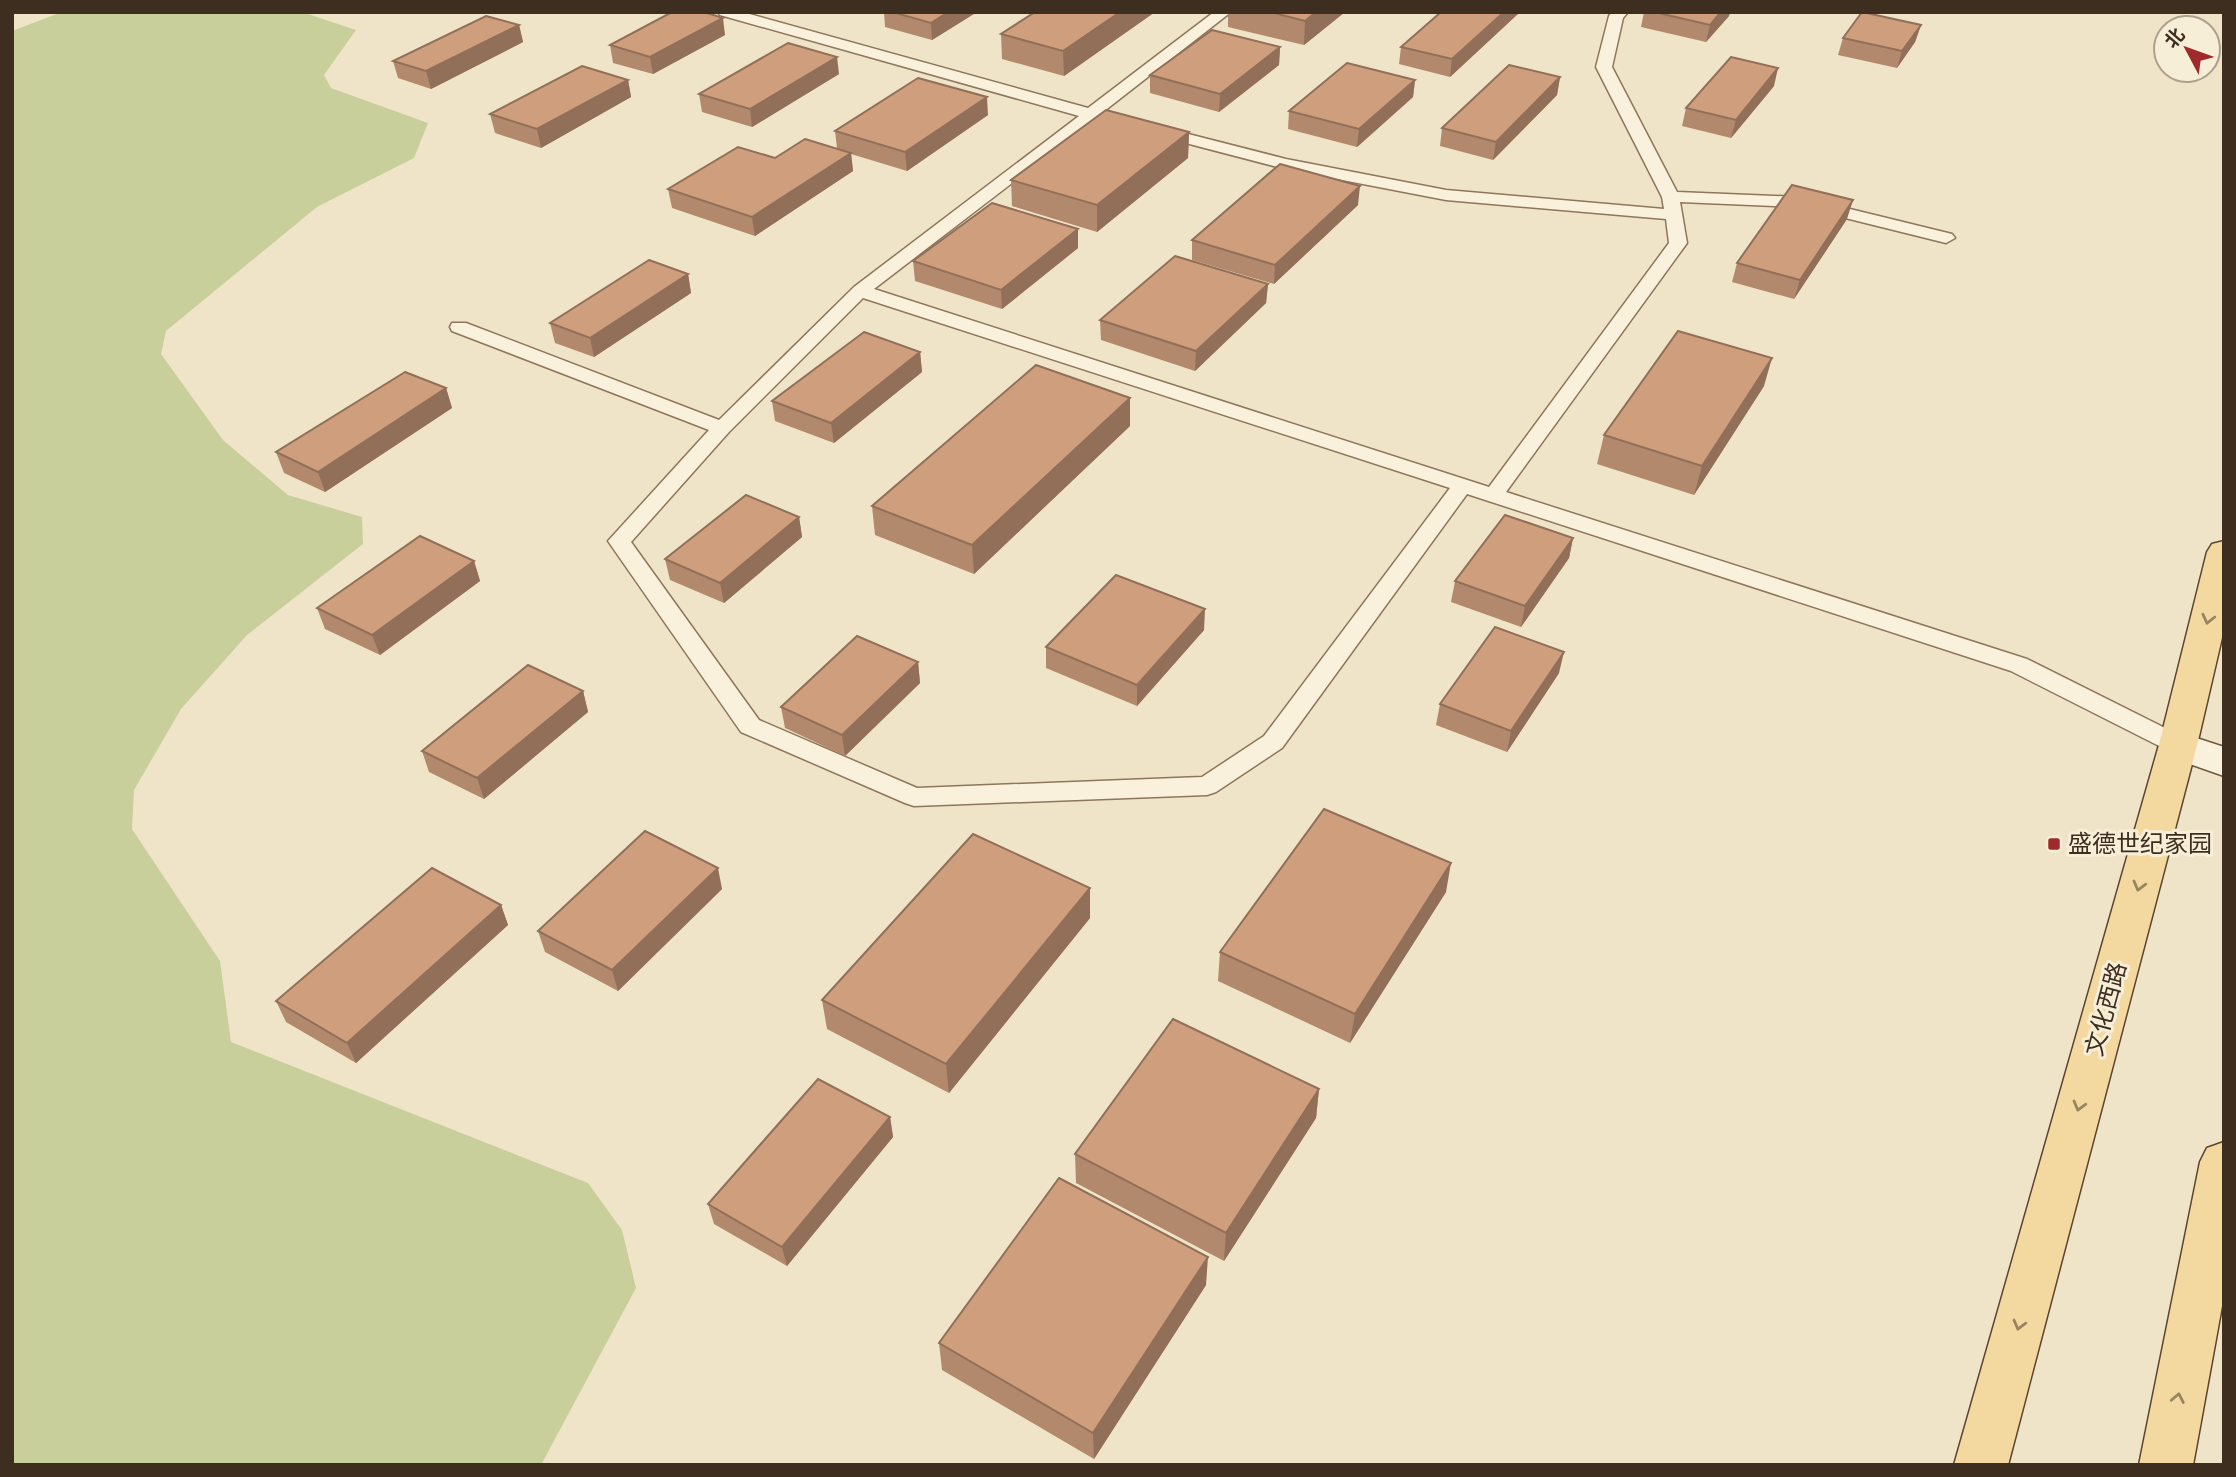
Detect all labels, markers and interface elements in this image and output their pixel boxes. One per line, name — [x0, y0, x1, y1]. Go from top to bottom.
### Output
north arrow — [2152, 14, 2222, 84]
text: 北 — [2160, 23, 2189, 53]
one-way arrow — [2202, 613, 2216, 625]
place label: 盛德世纪家园 — [2068, 829, 2212, 858]
marker: 盛德世纪家园 — [2046, 836, 2062, 852]
one-way arrow — [2133, 880, 2148, 892]
street label: 文化西路 — [2079, 959, 2132, 1059]
one-way arrow — [2073, 1100, 2088, 1112]
one-way arrow — [2013, 1319, 2028, 1331]
one-way arrow — [2170, 1392, 2185, 1404]

